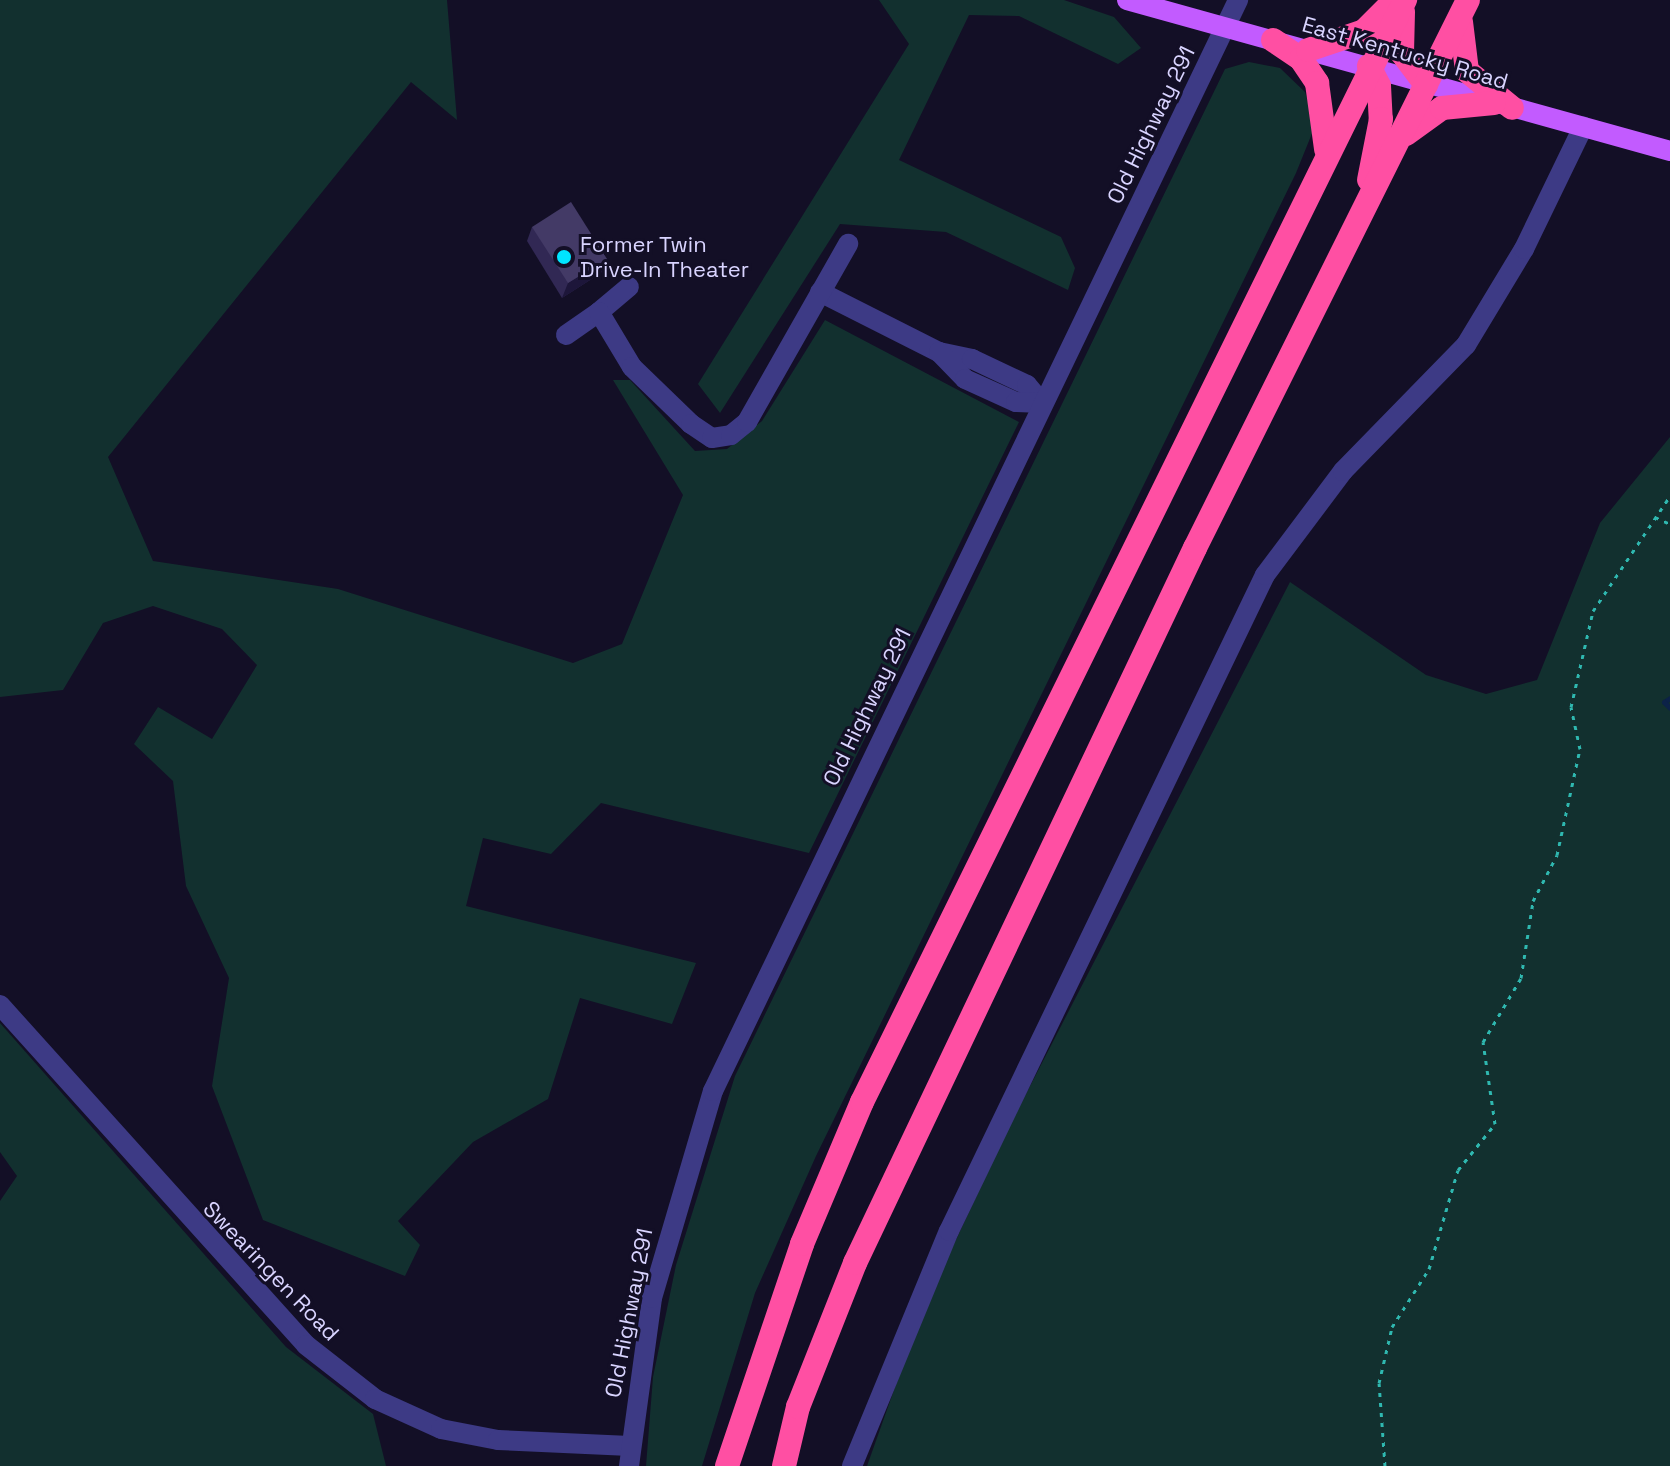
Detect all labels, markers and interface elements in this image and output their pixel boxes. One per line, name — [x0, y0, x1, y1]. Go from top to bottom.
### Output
street label: East Kentucky Road — [1299, 11, 1511, 95]
street label: Old Highway 291 — [1101, 42, 1201, 208]
place label: Former Twin Drive-In Theater — [580, 231, 750, 282]
marker: Former Twin Drive-In Theater — [555, 248, 573, 266]
street label: Old Highway 291 — [817, 624, 917, 790]
street label: Swearingen Road — [198, 1196, 344, 1346]
street label: Old Highway 291 — [600, 1226, 658, 1400]

